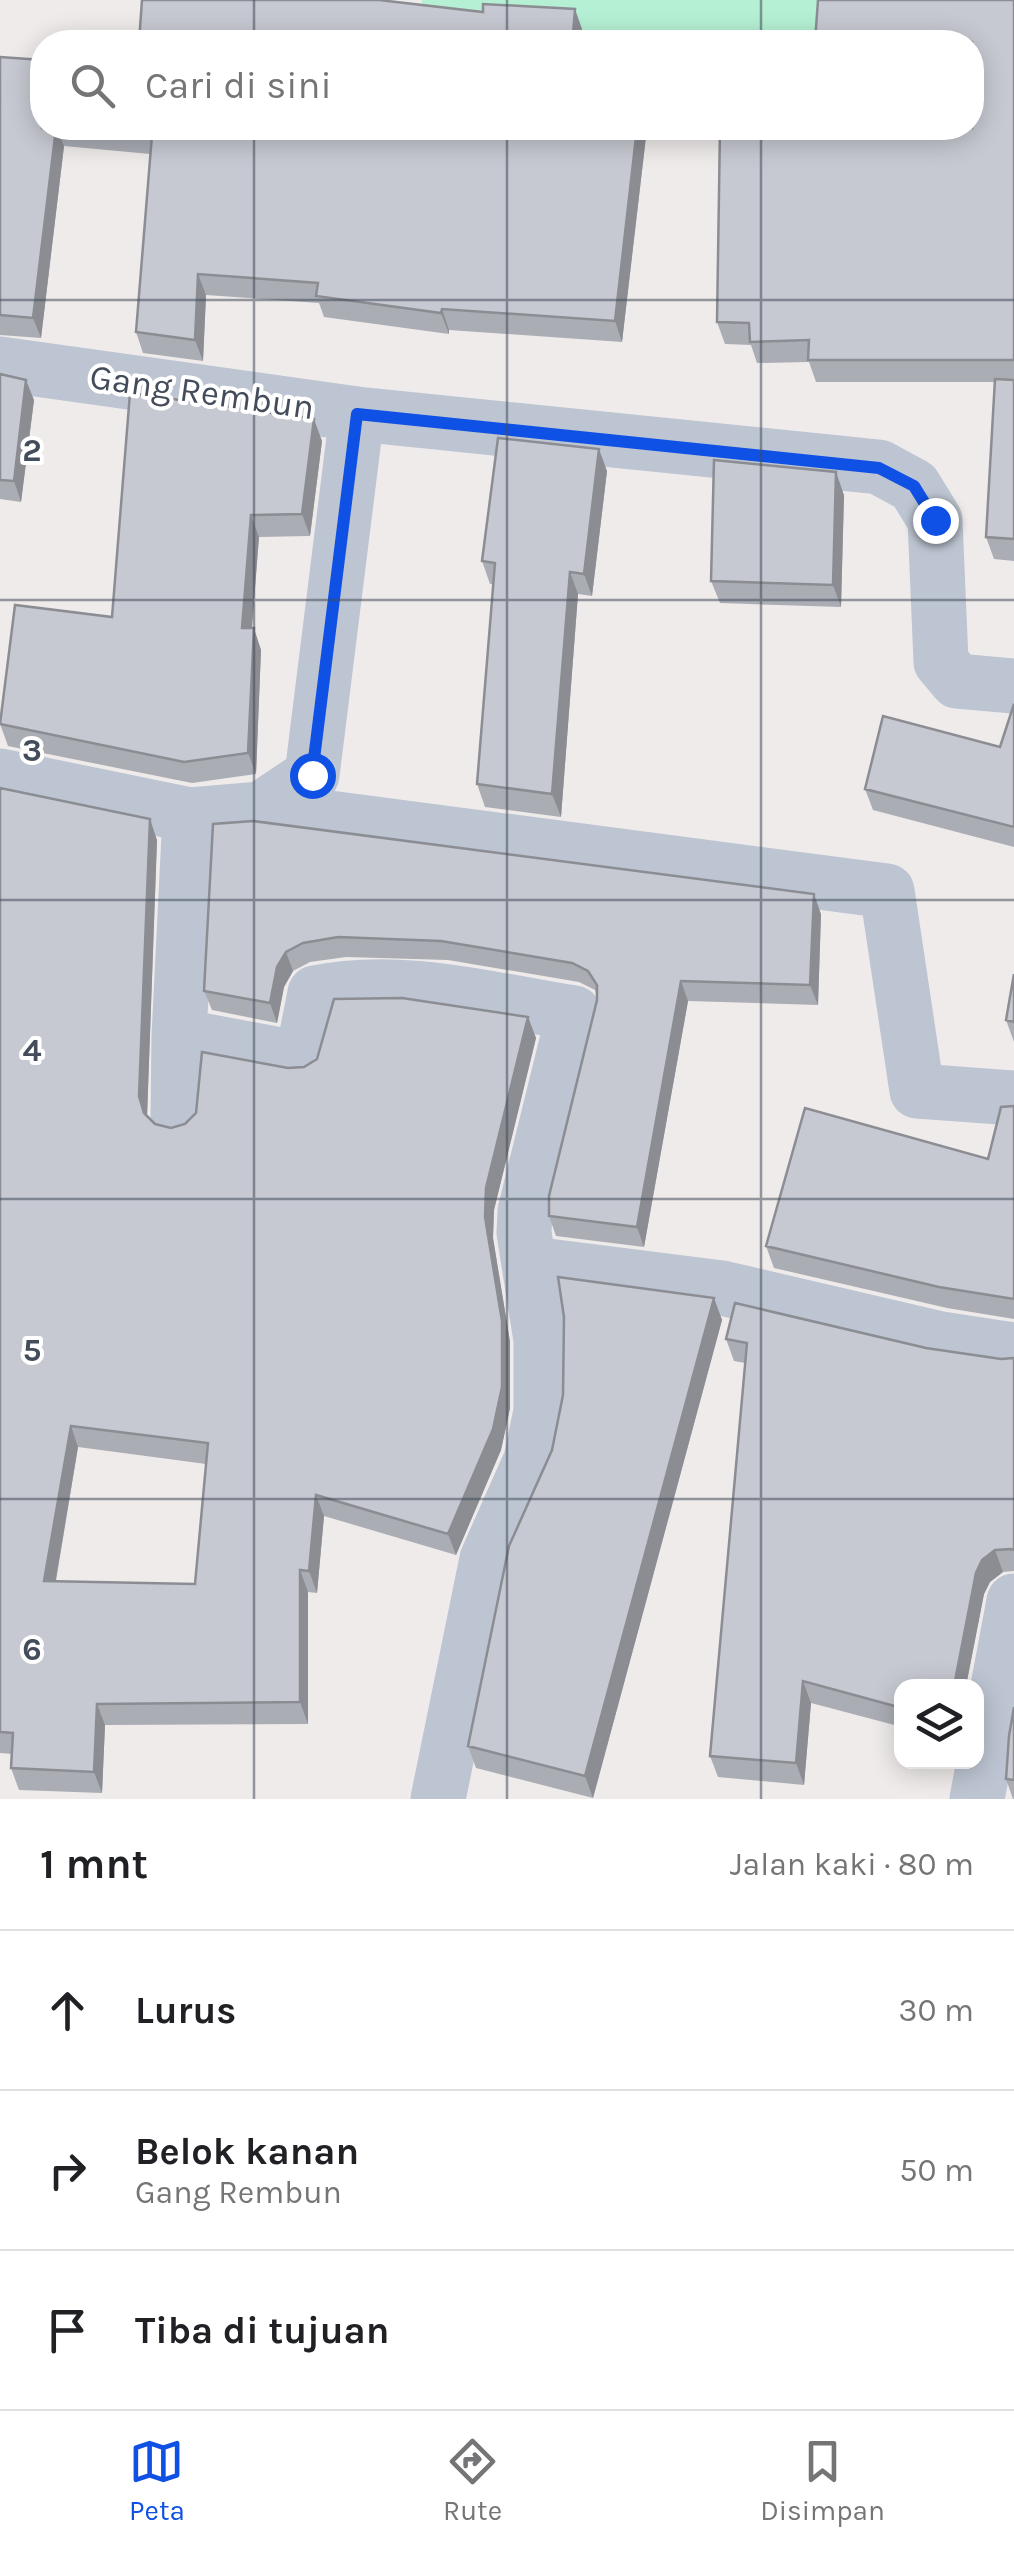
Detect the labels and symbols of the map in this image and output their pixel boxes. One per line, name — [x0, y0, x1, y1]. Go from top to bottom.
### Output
street label: Gang Rembun — [87, 356, 317, 428]
text: 2 — [22, 432, 42, 469]
route end — [913, 498, 959, 544]
text: 3 — [22, 732, 42, 769]
route start — [290, 753, 336, 799]
text: 4 — [22, 1032, 42, 1069]
text: 5 — [23, 1332, 41, 1369]
text: 6 — [22, 1631, 42, 1668]

